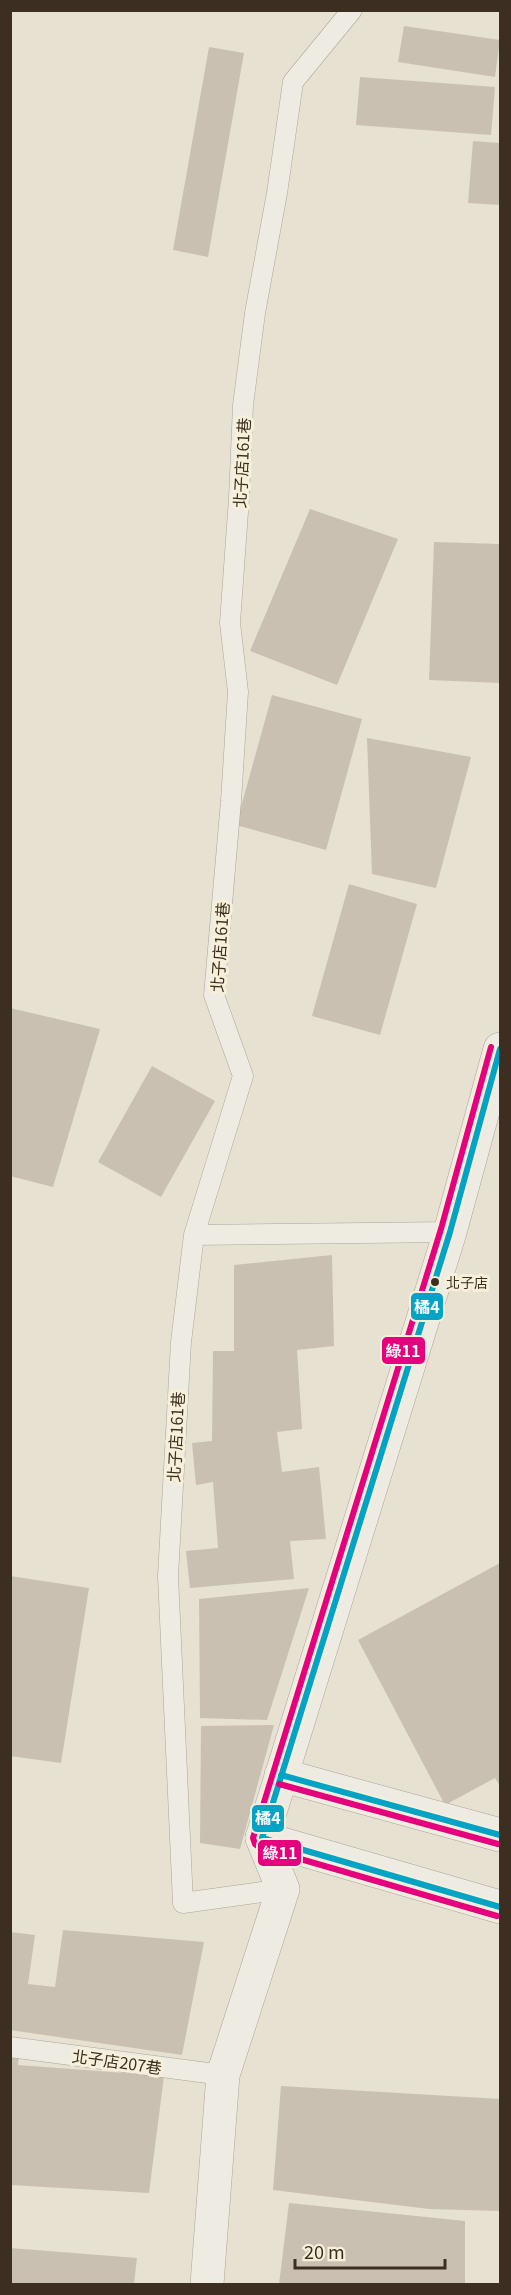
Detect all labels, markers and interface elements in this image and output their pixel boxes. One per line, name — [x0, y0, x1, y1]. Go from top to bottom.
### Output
street label: 北子店161巷 — [227, 417, 255, 509]
street label: 北子店161巷 — [204, 901, 234, 993]
place label: 北子店 — [446, 1272, 488, 1292]
marker: 北子店 — [429, 1276, 441, 1288]
line badge: 橘4 — [410, 1292, 444, 1321]
text: 橘4 — [413, 1294, 440, 1318]
line badge: 綠11 — [381, 1336, 426, 1365]
text: 綠11 — [386, 1338, 420, 1362]
street label: 北子店161巷 — [161, 1391, 189, 1483]
line badge: 橘4 — [251, 1804, 285, 1833]
text: 橘4 — [254, 1805, 281, 1829]
line badge: 綠11 — [257, 1839, 302, 1867]
text: 綠11 — [263, 1840, 297, 1864]
street label: 北子店207巷 — [70, 2043, 164, 2079]
scale bar — [295, 2232, 445, 2270]
text: 20 m — [304, 2238, 345, 2264]

